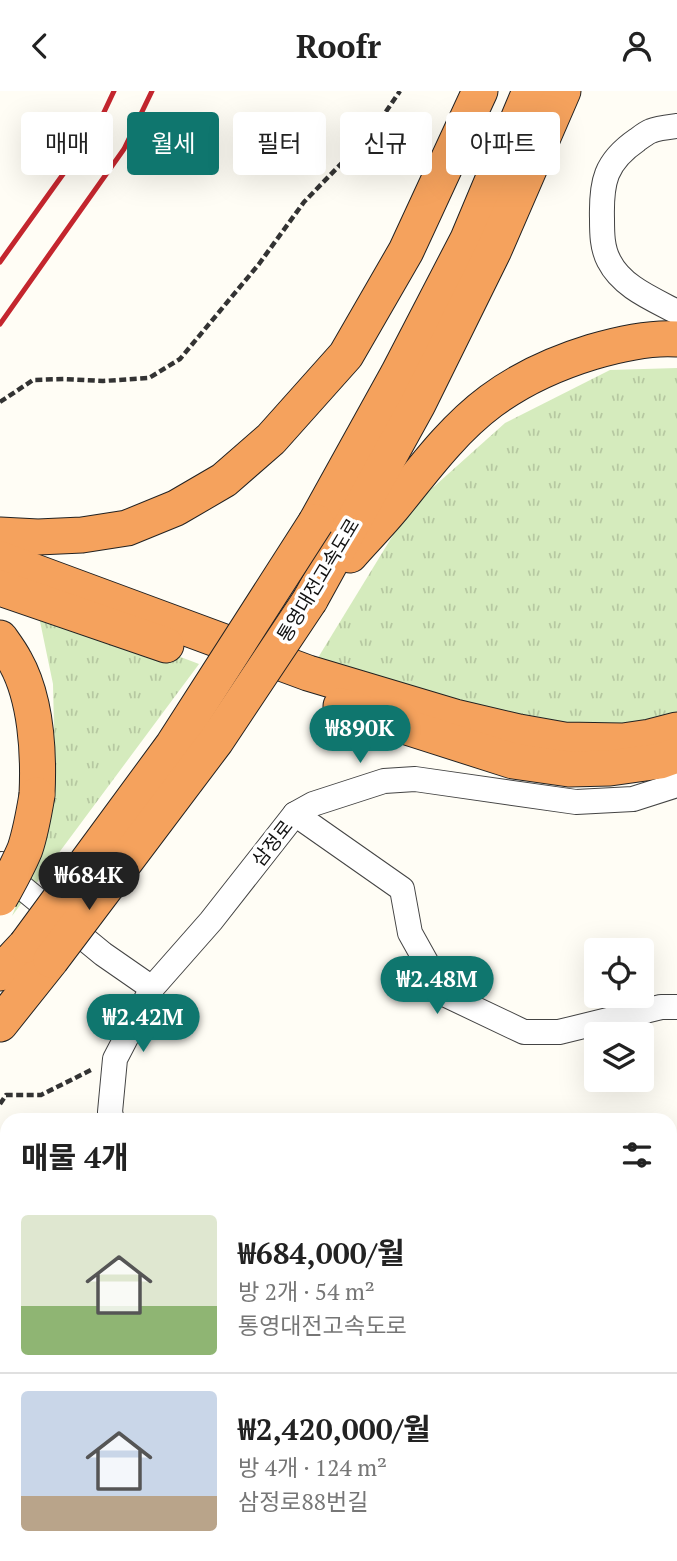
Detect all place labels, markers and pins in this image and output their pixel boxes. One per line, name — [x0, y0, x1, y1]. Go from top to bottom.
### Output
pin: ₩890K — [311, 705, 409, 765]
pin: ₩684K — [40, 853, 138, 912]
pin: ₩2.48M — [380, 957, 494, 1016]
pin: ₩2.42M — [86, 995, 200, 1054]

